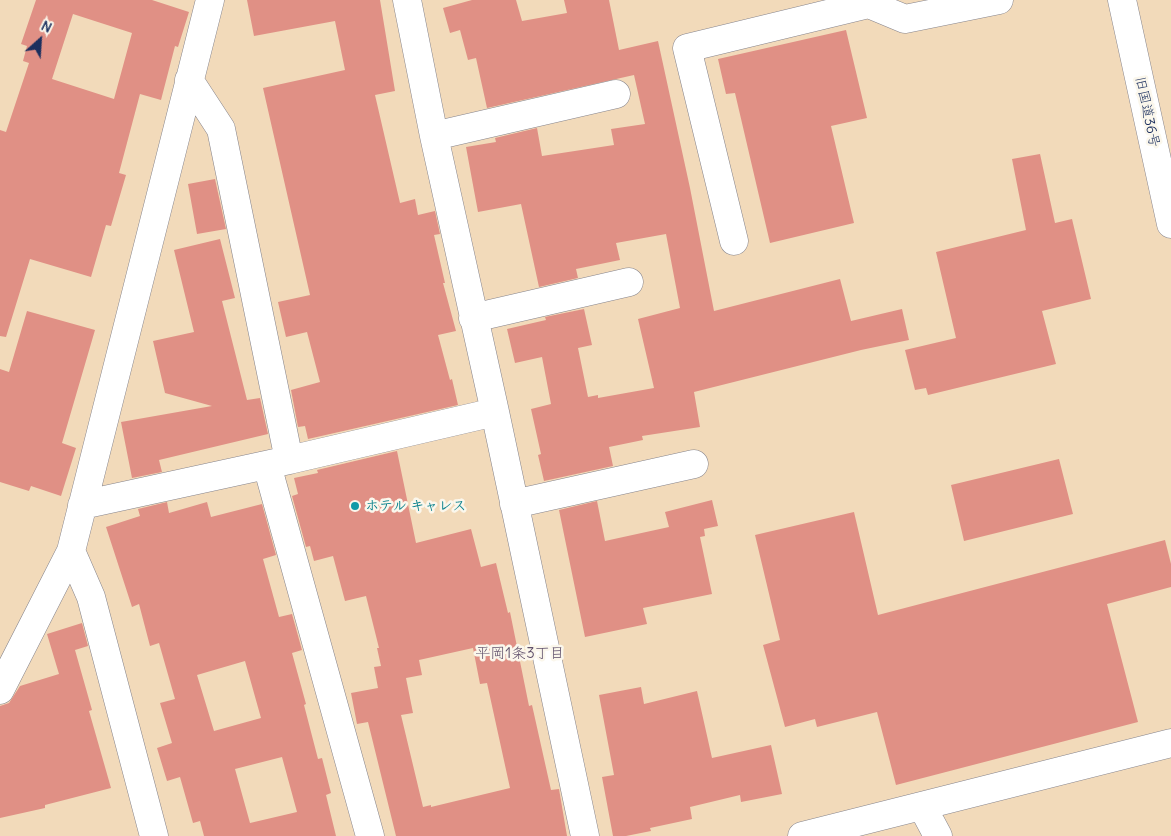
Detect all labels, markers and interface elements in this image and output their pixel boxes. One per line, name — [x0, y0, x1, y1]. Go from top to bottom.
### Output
north arrow — [15, 15, 65, 65]
text: N — [38, 16, 55, 37]
street label: 旧国道36号 — [1131, 75, 1163, 149]
place label: ホテル キャレス — [365, 498, 466, 514]
marker: ホテル キャレス — [349, 500, 361, 512]
district label: 平岡1条3丁目 — [475, 645, 565, 663]

